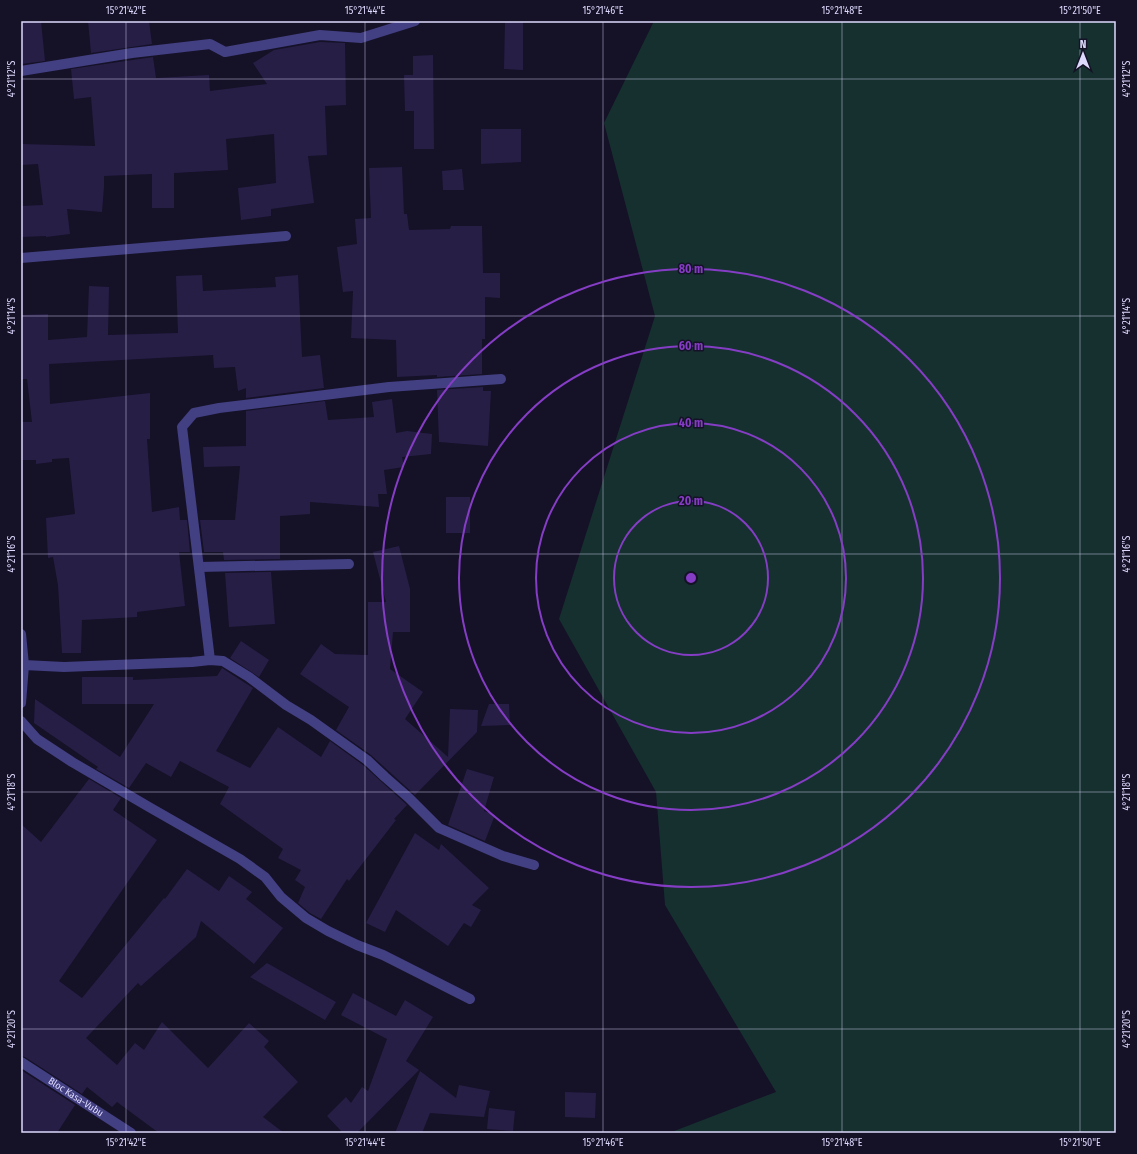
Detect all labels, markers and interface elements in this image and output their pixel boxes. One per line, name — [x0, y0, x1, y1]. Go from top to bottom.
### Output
text: 15°21'42"E — [106, 5, 146, 17]
text: 15°21'44"E — [345, 5, 386, 17]
text: 15°21'46"E — [583, 5, 624, 17]
text: 15°21'48"E — [822, 5, 863, 17]
text: 15°21'50"E — [1059, 5, 1101, 17]
north arrow — [1063, 34, 1103, 74]
text: N — [1080, 38, 1086, 51]
text: 4°21'12"S — [6, 61, 18, 97]
text: 4°21'12"S — [1121, 61, 1133, 97]
text: 80 m — [679, 262, 703, 276]
text: 4°21'14"S — [6, 298, 18, 334]
text: 4°21'14"S — [1121, 298, 1133, 334]
text: 60 m — [679, 339, 703, 353]
text: 40 m — [679, 416, 703, 430]
text: 20 m — [678, 494, 703, 508]
text: 4°21'16"S — [6, 535, 18, 573]
text: 4°21'16"S — [1121, 535, 1133, 573]
centre of rings — [684, 571, 698, 585]
text: 4°21'18"S — [6, 773, 18, 811]
text: 4°21'18"S — [1121, 773, 1133, 811]
text: 4°21'20"S — [6, 1010, 18, 1048]
text: 4°21'20"S — [1121, 1010, 1133, 1048]
street label: Bloc Kasa-Vubu — [46, 1075, 105, 1119]
text: 15°21'42"E — [106, 1137, 146, 1149]
text: 15°21'44"E — [345, 1137, 386, 1149]
text: 15°21'46"E — [583, 1137, 624, 1149]
text: 15°21'48"E — [822, 1137, 863, 1149]
text: 15°21'50"E — [1059, 1137, 1101, 1149]

